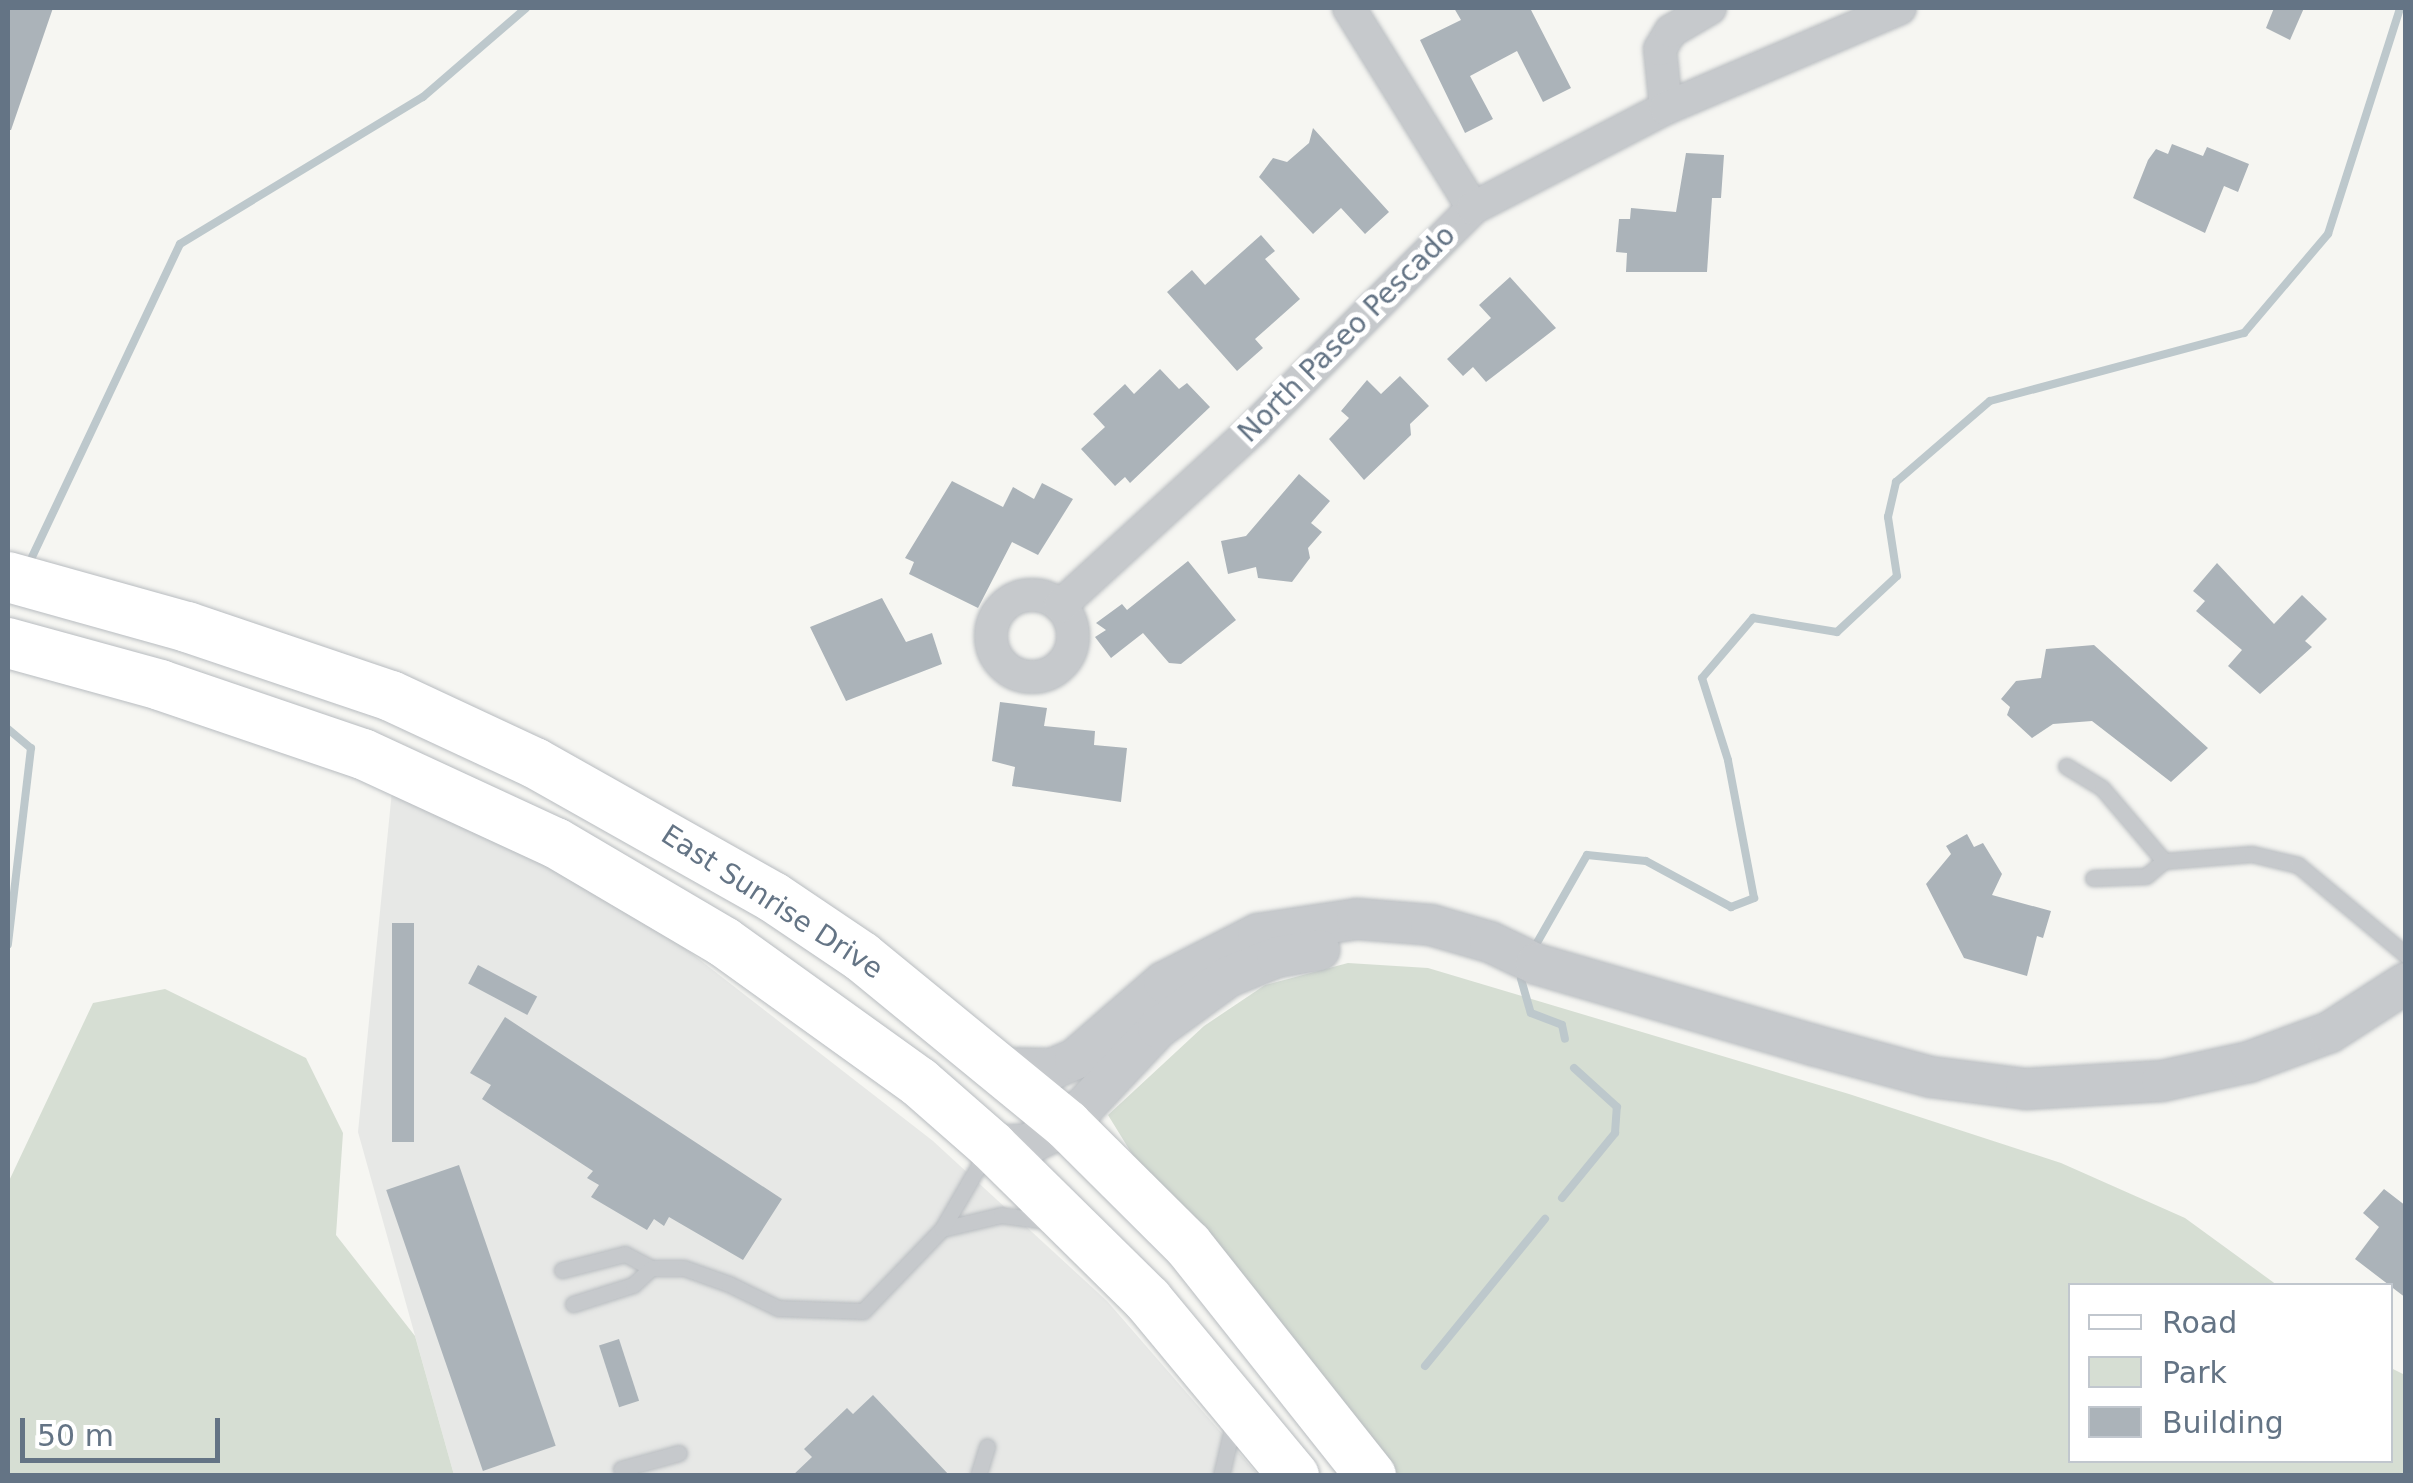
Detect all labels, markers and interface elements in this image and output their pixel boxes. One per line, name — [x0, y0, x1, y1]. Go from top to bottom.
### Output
street label: North Paseo Pescado — [1232, 219, 1462, 449]
street label: East Sunrise Drive — [655, 818, 889, 986]
legend — [2068, 1283, 2393, 1463]
text: Road — [2162, 1305, 2237, 1340]
text: Park — [2162, 1355, 2227, 1390]
scale bar — [25, 1398, 225, 1460]
text: Building — [2162, 1405, 2284, 1440]
text: 50 m — [37, 1418, 114, 1453]

